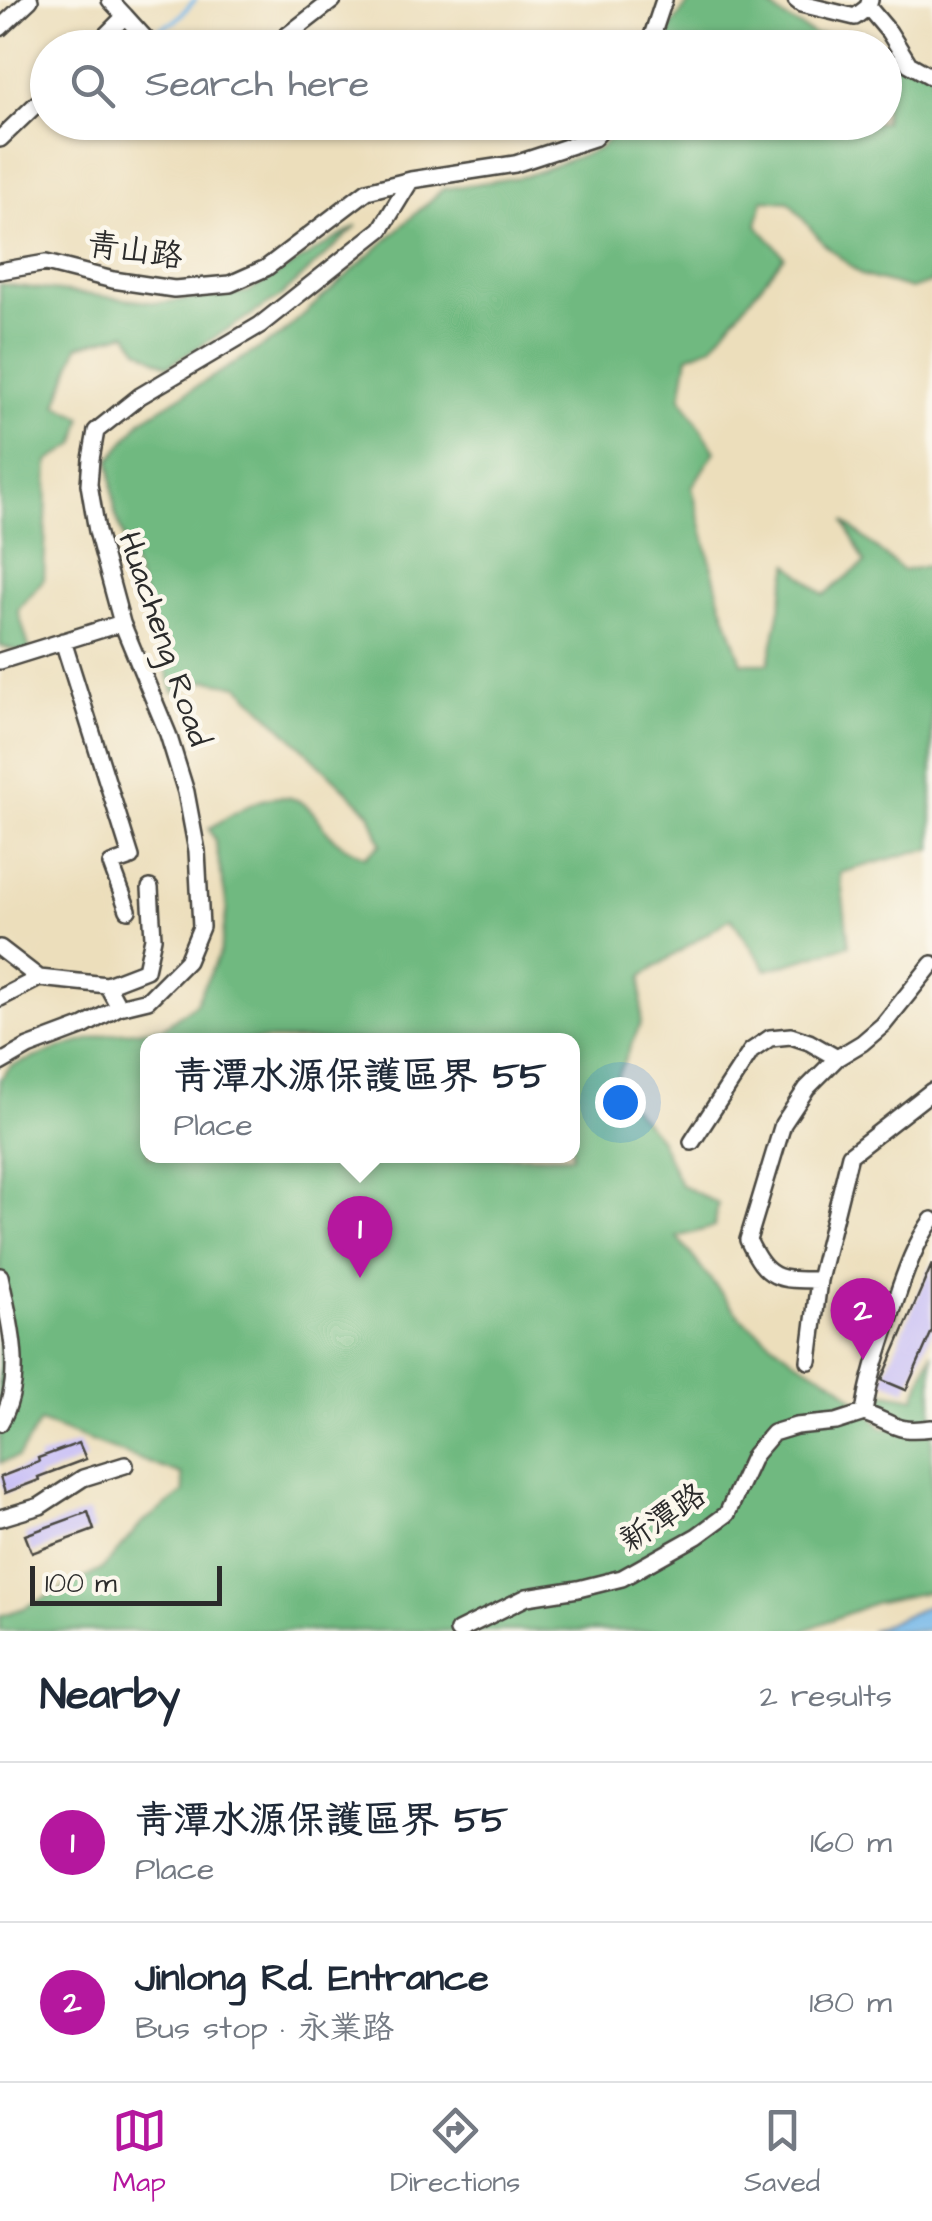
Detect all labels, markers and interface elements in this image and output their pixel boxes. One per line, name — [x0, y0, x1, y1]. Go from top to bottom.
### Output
search box — [30, 30, 902, 140]
icon: search — [65, 58, 120, 113]
text: Search here — [145, 59, 369, 111]
street label: 青山路 — [84, 222, 186, 280]
street label: Huacheng Road — [106, 526, 222, 752]
popup — [140, 1033, 580, 1163]
text: 青潭水源保護區界 55 — [173, 1051, 547, 1103]
your location — [595, 1077, 646, 1128]
text: Place — [173, 1103, 253, 1148]
pin: 1 — [328, 1196, 392, 1278]
pin: 2 — [830, 1278, 896, 1360]
street label: 新潭路 — [611, 1473, 715, 1563]
scale bar — [30, 1561, 222, 1606]
text: 100 m — [45, 1564, 117, 1603]
text: Nearby — [40, 1667, 180, 1725]
text: 2 results — [760, 1674, 892, 1719]
text: 青潭水源保護區界 55 — [135, 1795, 508, 1847]
text: 1 — [70, 1820, 75, 1865]
text: 160 m — [810, 1820, 892, 1865]
text: Place — [135, 1847, 214, 1892]
text: Jinlong Rd. Entrance — [135, 1953, 489, 2005]
text: 2 — [63, 1980, 82, 2025]
text: 180 m — [809, 1980, 892, 2025]
text: Bus stop · 永業路 — [135, 2006, 394, 2051]
tab: Map — [112, 2103, 167, 2202]
tab: Directions — [390, 2103, 520, 2202]
tab: Saved — [744, 2103, 820, 2202]

